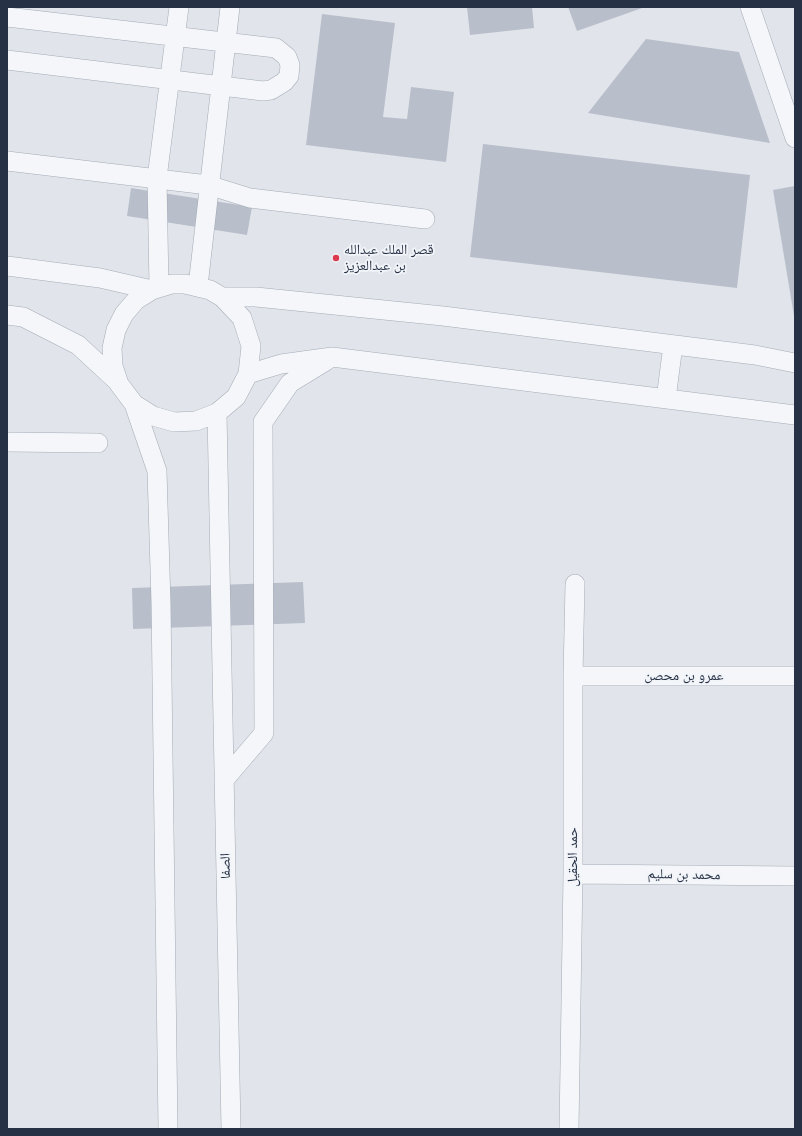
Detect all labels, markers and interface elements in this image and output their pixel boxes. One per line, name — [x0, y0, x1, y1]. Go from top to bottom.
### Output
place label: قصر الملك عبدالله بن عبدالعزيز — [344, 242, 434, 274]
marker: قصر الملك عبدالله بن عبدالعزيز — [331, 253, 341, 263]
street label: عمرو بن محصن — [644, 668, 724, 684]
street label: حمد الحقيل — [565, 827, 581, 887]
street label: الصفا — [217, 853, 235, 879]
street label: محمد بن سليم — [648, 866, 720, 884]

